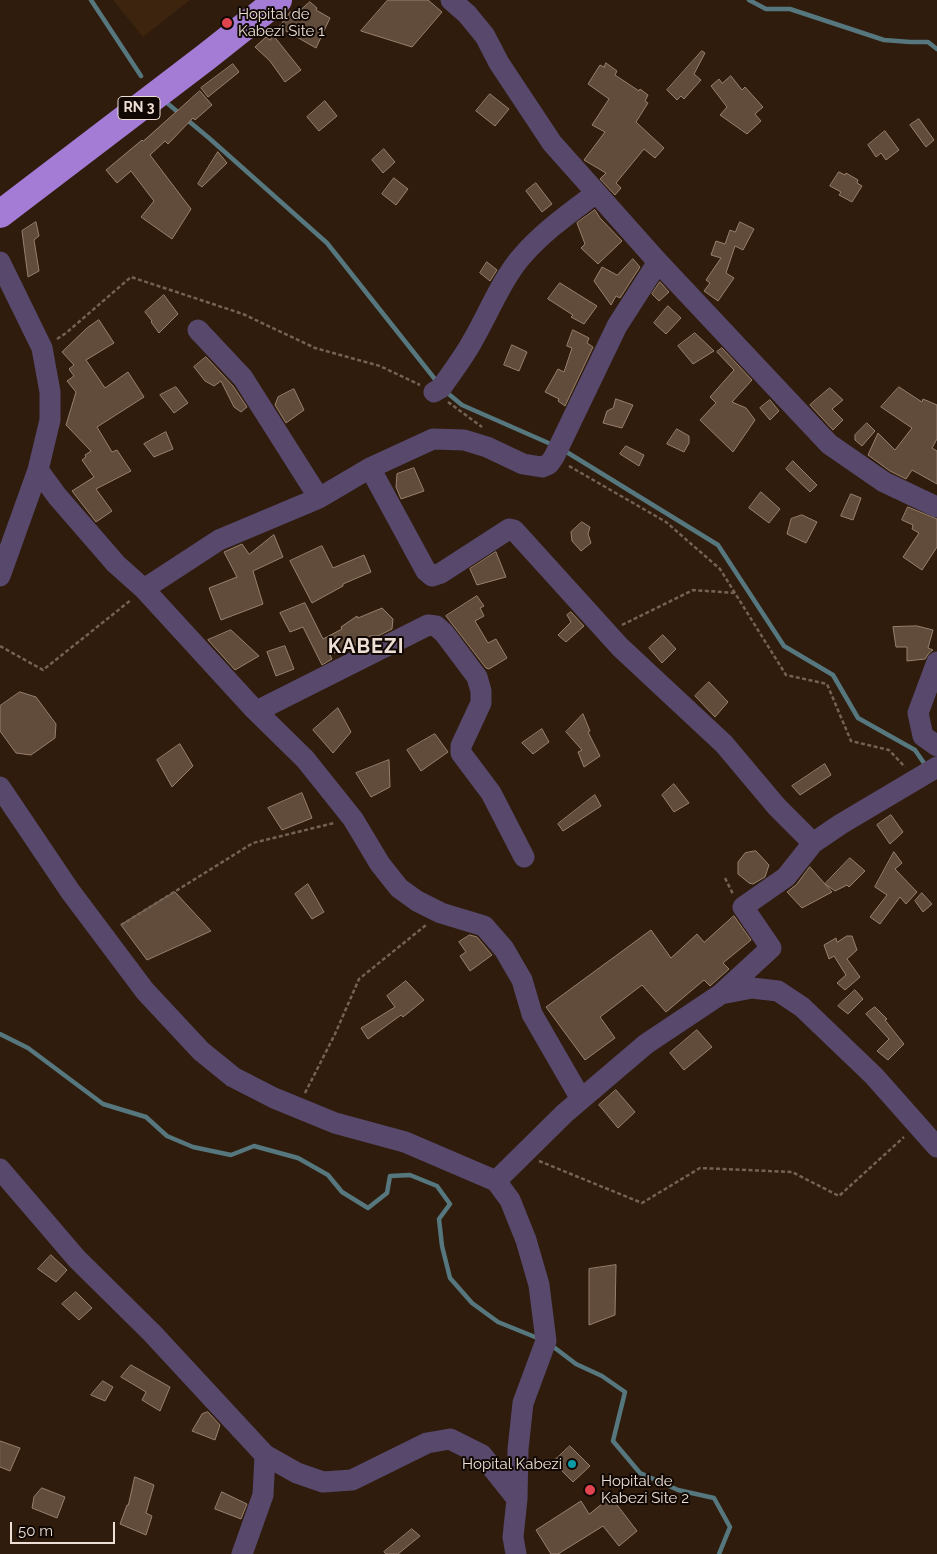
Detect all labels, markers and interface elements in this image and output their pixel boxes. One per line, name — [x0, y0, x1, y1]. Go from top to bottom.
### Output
place label: Hopital de Kabezi Site 1 — [238, 5, 325, 40]
marker: Hopital de Kabezi Site 1 — [220, 16, 234, 30]
road number: RN 3 — [118, 96, 160, 120]
district label: KABEZI — [327, 635, 405, 659]
place label: Hopital Kabezi — [462, 1455, 562, 1473]
marker: Hopital Kabezi — [566, 1458, 578, 1470]
place label: Hopital de Kabezi Site 2 — [601, 1472, 689, 1507]
marker: Hopital de Kabezi Site 2 — [583, 1483, 597, 1497]
scale bar — [12, 1512, 118, 1544]
text: 50 m — [18, 1522, 53, 1540]

